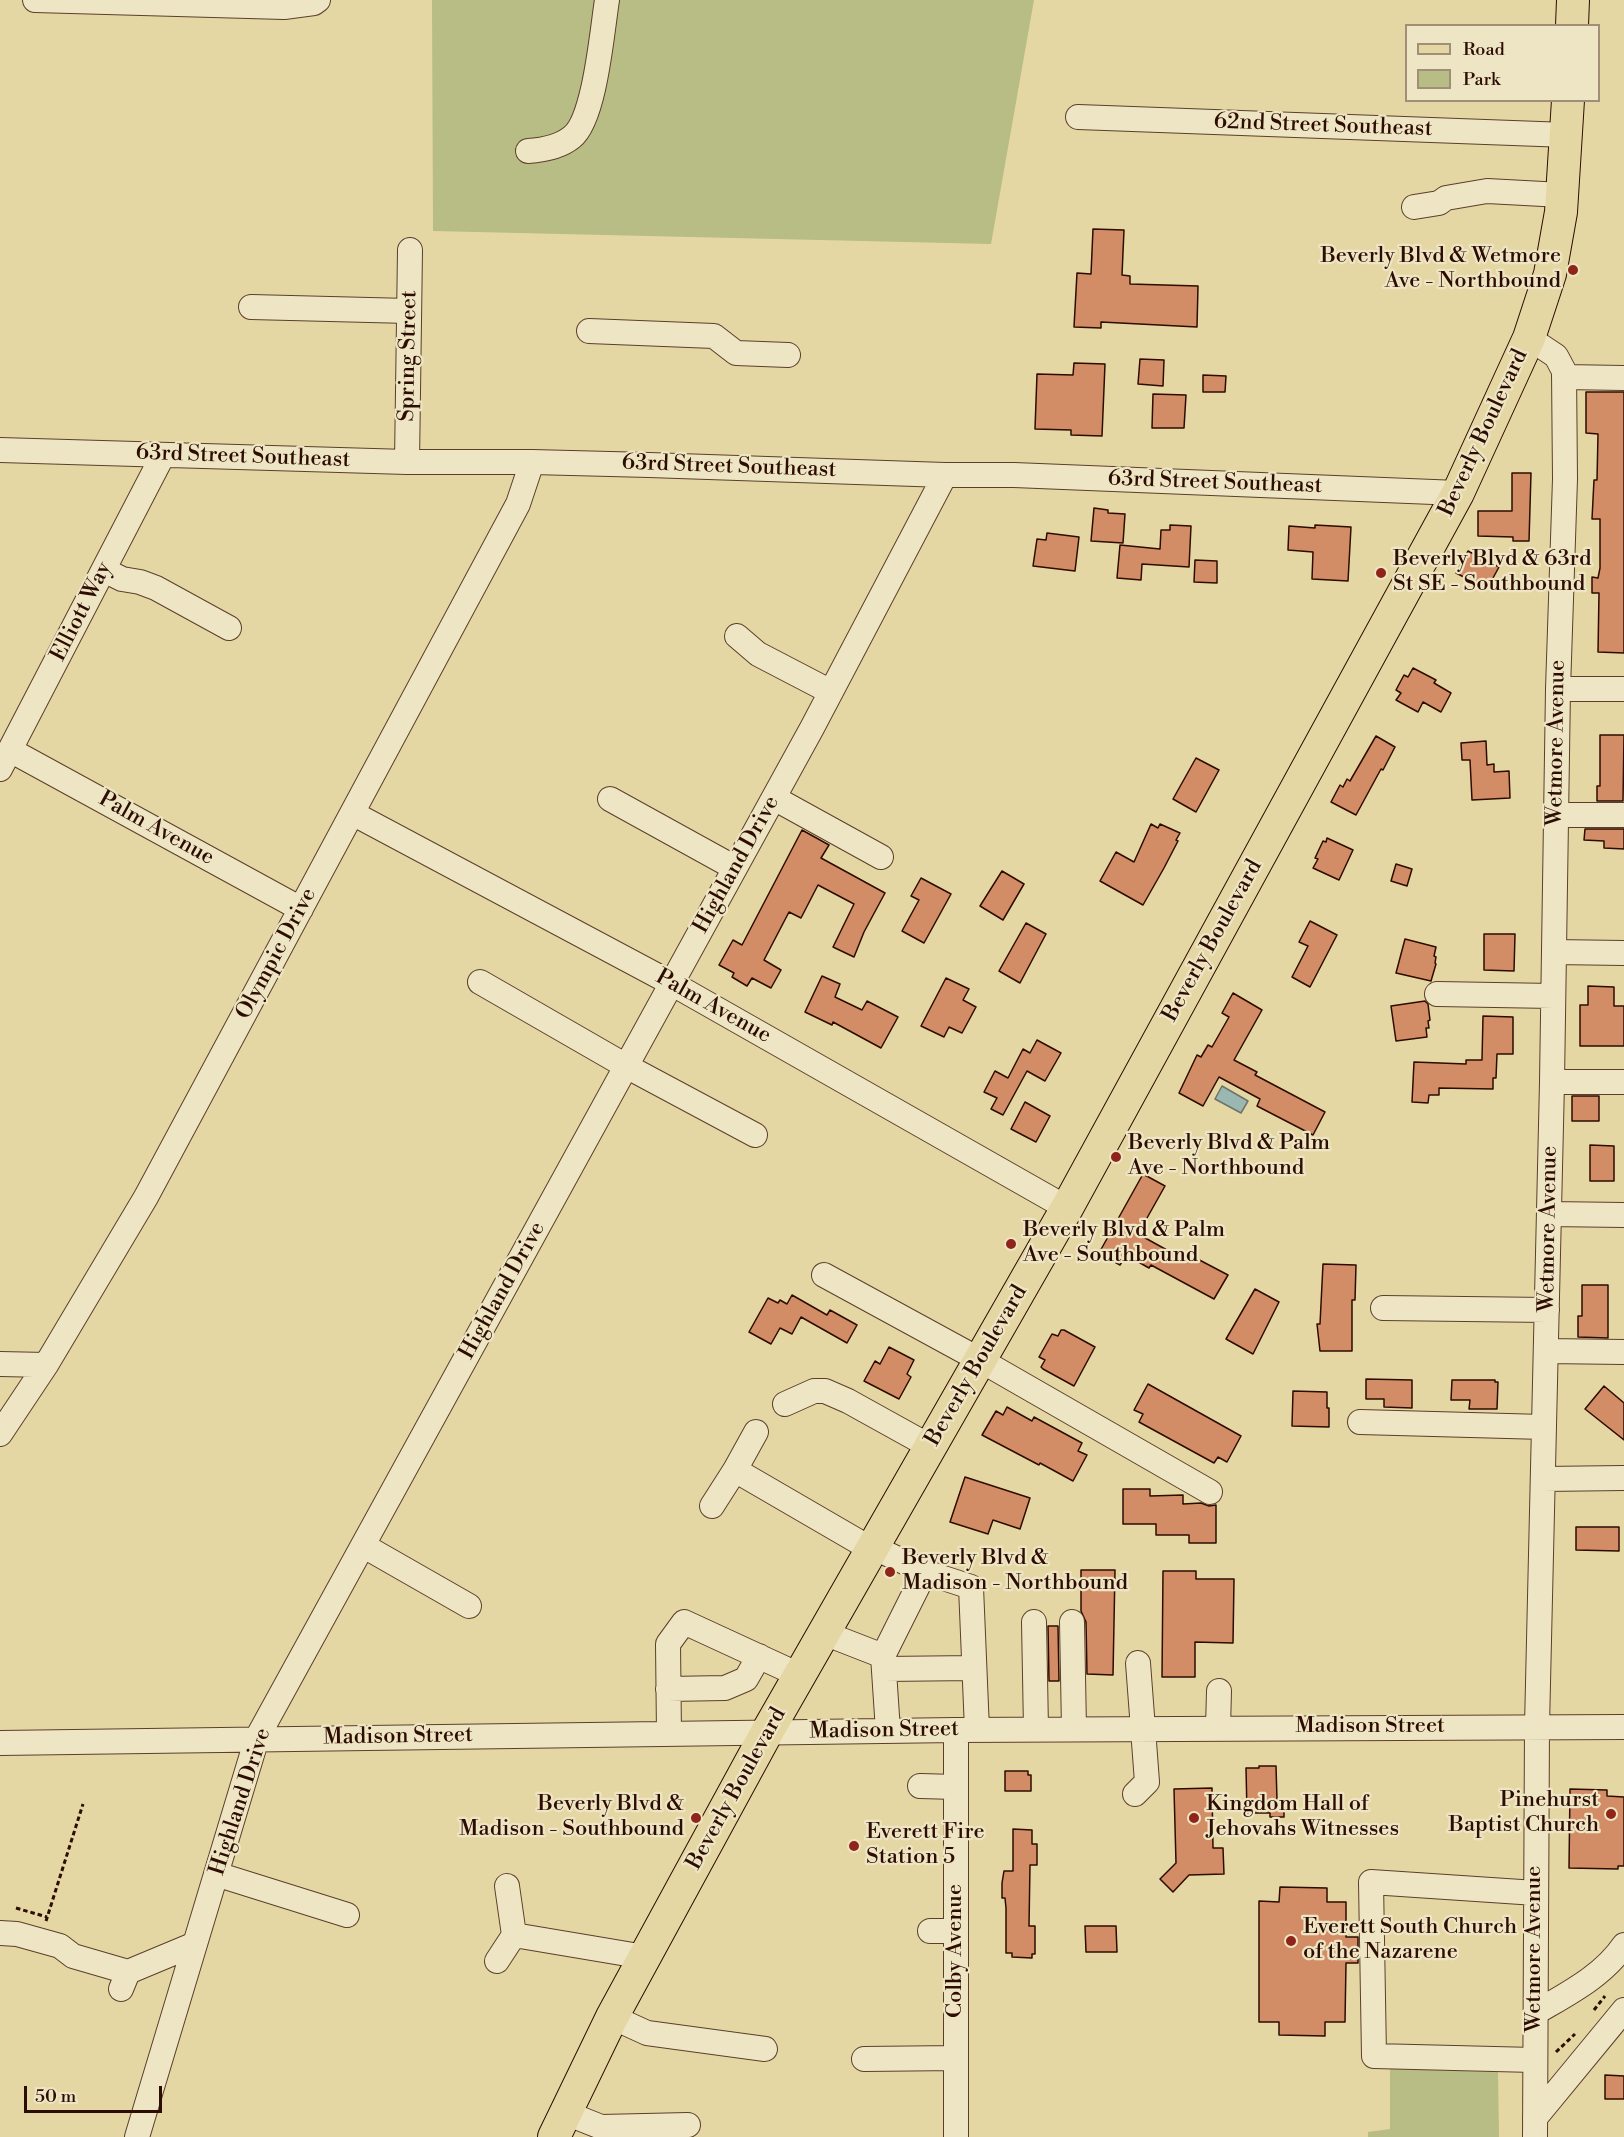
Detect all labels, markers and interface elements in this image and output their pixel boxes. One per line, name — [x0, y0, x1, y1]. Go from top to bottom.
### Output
legend — [1405, 24, 1600, 102]
text: Road — [1463, 38, 1505, 61]
text: Park — [1463, 68, 1500, 91]
street label: 62nd Street Southeast — [1213, 109, 1433, 143]
place label: Beverly Blvd & Wetmore Ave - Northbound — [1320, 244, 1561, 296]
marker: Beverly Blvd & Wetmore Ave - Northbound — [1566, 263, 1580, 277]
street label: Spring Street — [395, 290, 423, 422]
street label: Beverly Boulevard — [1434, 345, 1534, 521]
street label: 63rd Street Southeast — [135, 440, 351, 474]
street label: 63rd Street Southeast — [621, 450, 837, 484]
street label: 63rd Street Southeast — [1107, 466, 1323, 500]
place label: Beverly Blvd & 63rd St SE - Southbound — [1393, 547, 1591, 598]
street label: Elliott Way — [46, 558, 118, 666]
marker: Beverly Blvd & 63rd St SE - Southbound — [1374, 566, 1388, 580]
street label: Wetmore Avenue — [1542, 660, 1572, 826]
street label: Palm Avenue — [94, 786, 218, 872]
street label: Highland Drive — [688, 792, 786, 938]
street label: Beverly Boulevard — [1158, 855, 1268, 1027]
street label: Olympic Drive — [231, 884, 323, 1024]
street label: Palm Avenue — [651, 964, 775, 1050]
place label: Beverly Blvd & Palm Ave - Northbound — [1128, 1131, 1330, 1182]
street label: Wetmore Avenue — [1534, 1146, 1564, 1312]
marker: Beverly Blvd & Palm Ave - Northbound — [1109, 1150, 1123, 1164]
street label: Highland Drive — [454, 1218, 552, 1364]
place label: Beverly Blvd & Palm Ave - Southbound — [1023, 1218, 1225, 1270]
marker: Beverly Blvd & Palm Ave - Southbound — [1004, 1237, 1018, 1251]
street label: Beverly Boulevard — [920, 1281, 1034, 1451]
place label: Beverly Blvd & Madison - Northbound — [902, 1546, 1128, 1598]
marker: Beverly Blvd & Madison - Northbound — [883, 1565, 897, 1579]
street label: Beverly Boulevard — [682, 1703, 792, 1875]
street label: Madison Street — [1295, 1714, 1445, 1740]
street label: Madison Street — [809, 1716, 959, 1746]
street label: Madison Street — [323, 1722, 473, 1752]
street label: Highland Drive — [205, 1725, 277, 1879]
place label: Pinehurst Baptist Church — [1448, 1788, 1599, 1840]
place label: Beverly Blvd & Madison - Southbound — [459, 1792, 684, 1844]
place label: Kingdom Hall of Jehovahs Witnesses — [1206, 1792, 1399, 1844]
marker: Pinehurst Baptist Church — [1604, 1807, 1618, 1821]
marker: Beverly Blvd & Madison - Southbound — [689, 1811, 703, 1825]
marker: Kingdom Hall of Jehovahs Witnesses — [1187, 1811, 1201, 1825]
place label: Everett Fire Station 5 — [866, 1820, 985, 1872]
marker: Everett Fire Station 5 — [847, 1839, 861, 1853]
street label: Wetmore Avenue — [1522, 1866, 1548, 2032]
street label: Colby Avenue — [943, 1884, 969, 2018]
place label: Everett South Church of the Nazarene — [1303, 1915, 1517, 1966]
marker: Everett South Church of the Nazarene — [1284, 1934, 1298, 1948]
scale bar — [27, 2074, 165, 2112]
text: 50 m — [35, 2085, 76, 2108]

